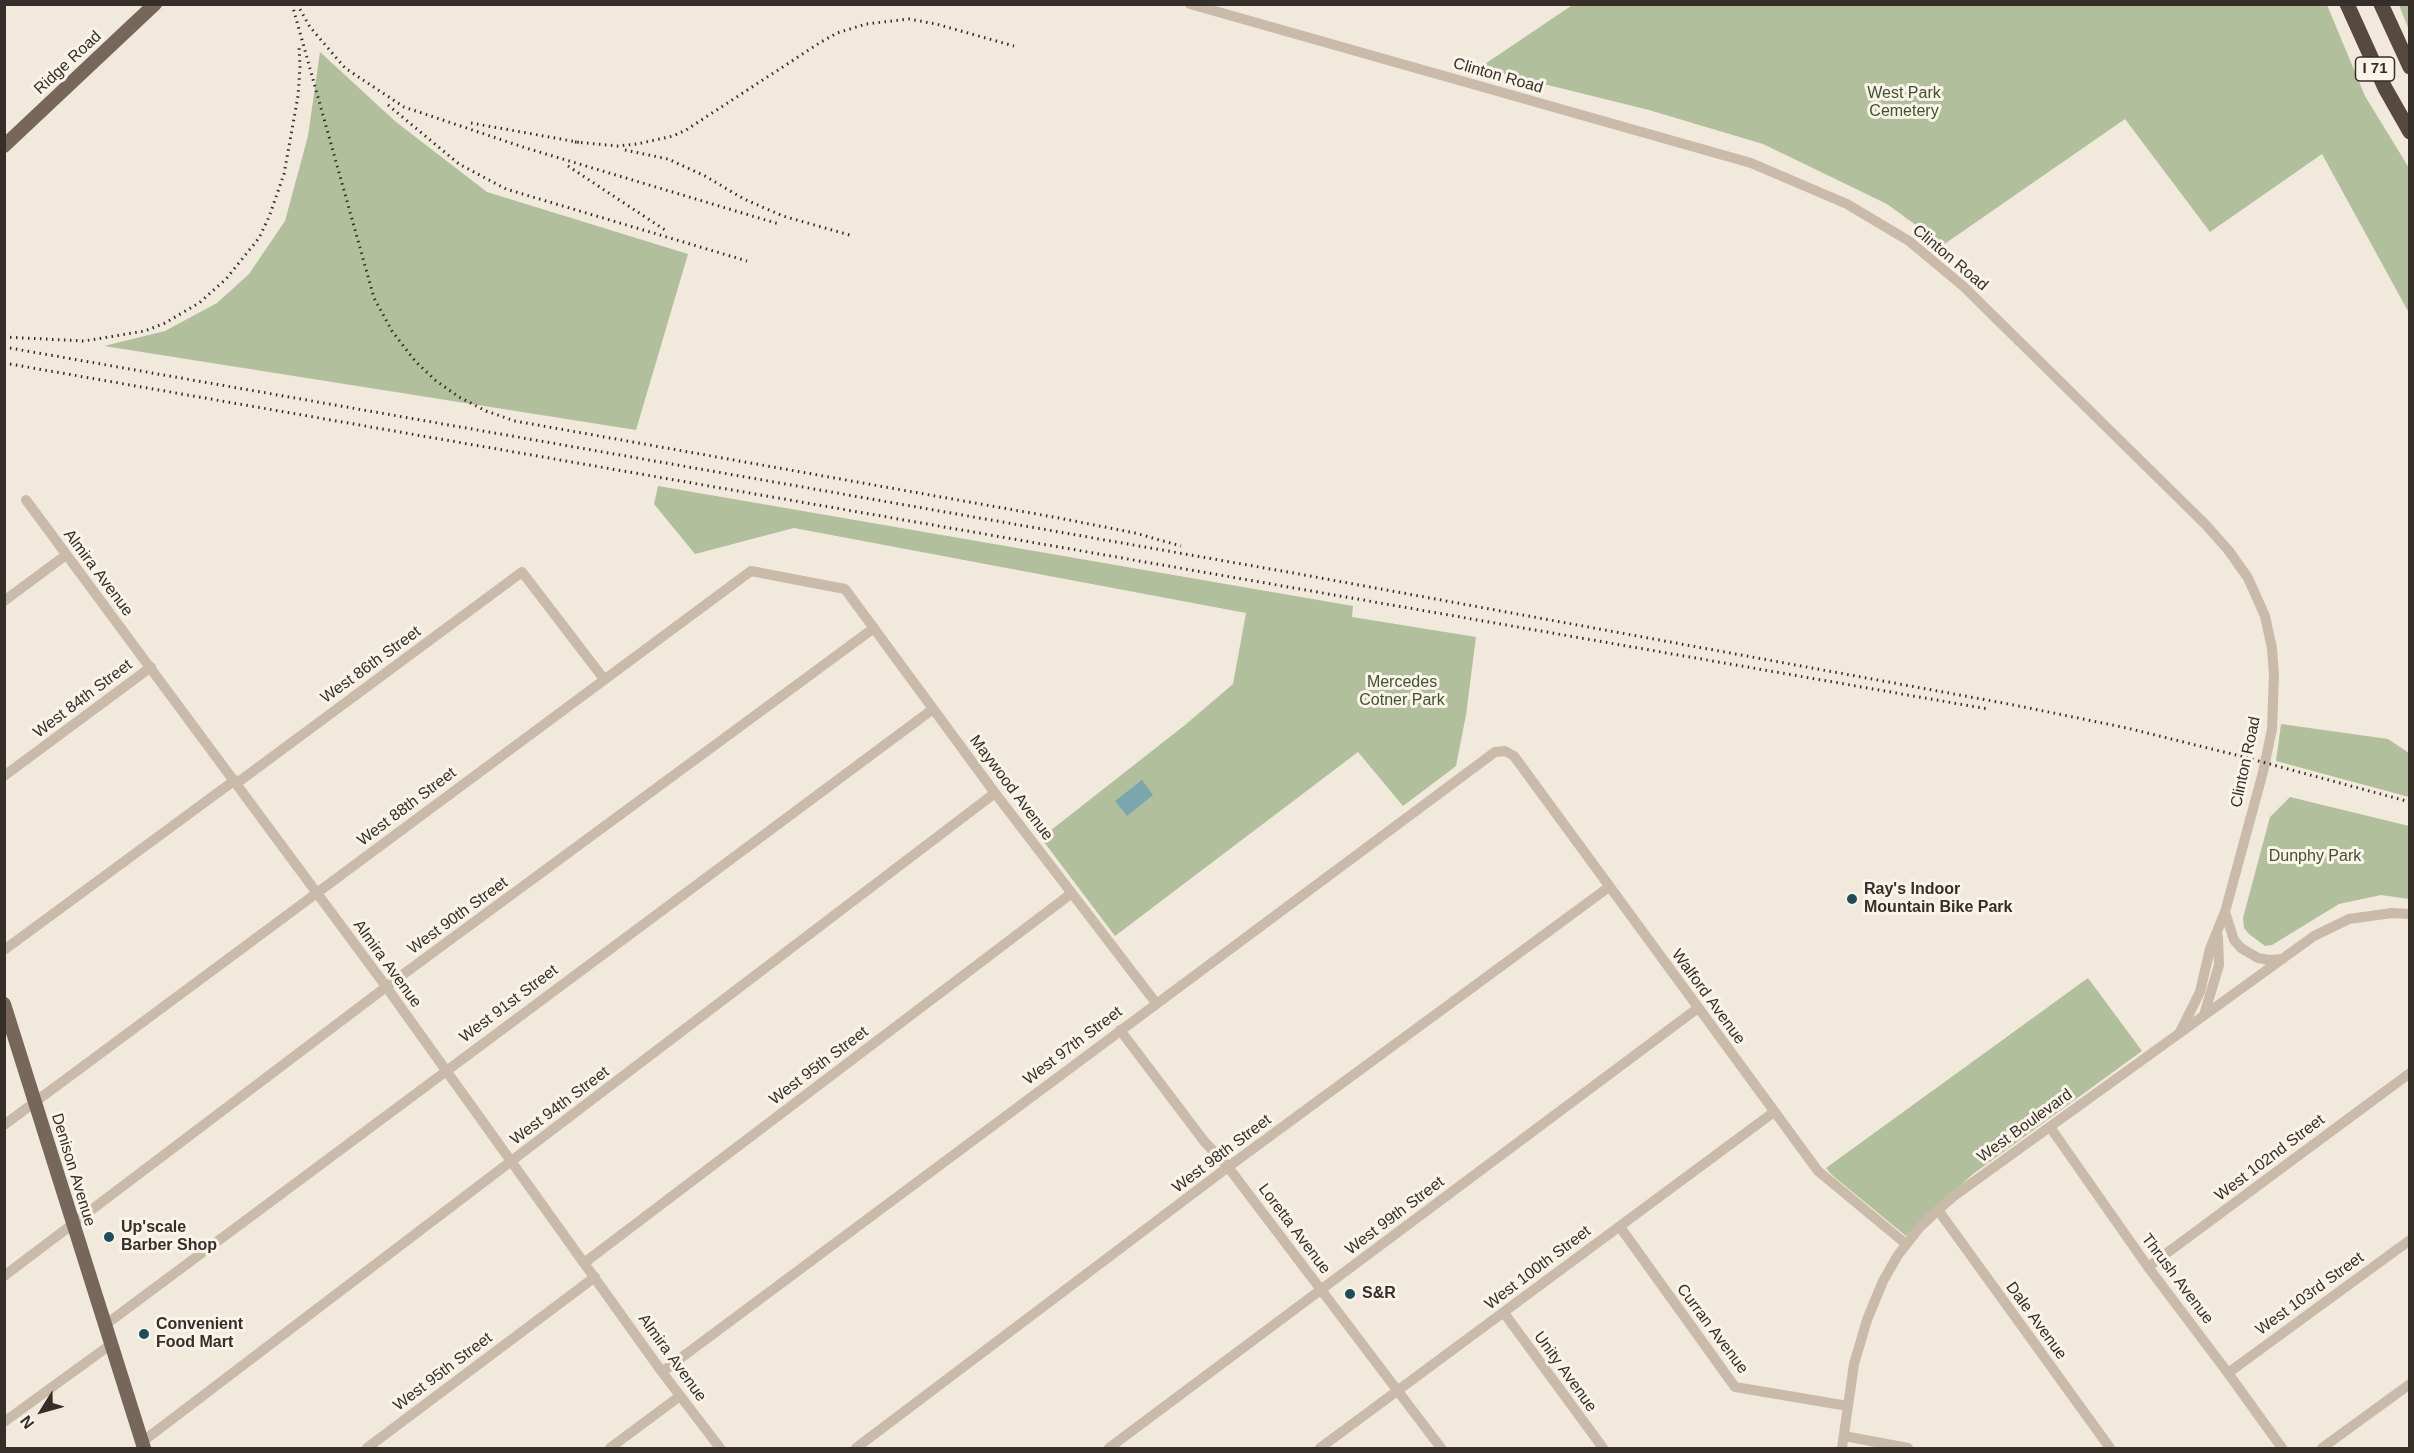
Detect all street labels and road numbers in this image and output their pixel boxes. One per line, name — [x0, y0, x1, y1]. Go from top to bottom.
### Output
street label: Ridge Road — [31, 27, 105, 99]
street label: Clinton Road — [1451, 54, 1545, 98]
road number: I 71 — [2356, 57, 2394, 81]
street label: Clinton Road — [1908, 221, 1992, 295]
street label: Almira Avenue — [59, 526, 137, 620]
street label: West 86th Street — [317, 622, 425, 708]
street label: West 84th Street — [30, 656, 136, 742]
street label: Clinton Road — [2227, 715, 2265, 809]
street label: Maywood Avenue — [965, 732, 1057, 844]
street label: West 88th Street — [354, 764, 460, 850]
street label: West 90th Street — [404, 873, 512, 959]
street label: Almira Avenue — [349, 916, 425, 1012]
street label: Walford Avenue — [1667, 946, 1749, 1048]
street label: West 91st Street — [456, 961, 562, 1047]
street label: West 97th Street — [1020, 1003, 1126, 1089]
street label: West 95th Street — [766, 1023, 872, 1109]
street label: West 94th Street — [507, 1063, 613, 1149]
street label: West Boulevard — [1974, 1085, 2076, 1167]
street label: Denison Avenue — [47, 1111, 99, 1229]
street label: West 98th Street — [1169, 1111, 1275, 1197]
street label: West 102nd Street — [2211, 1111, 2329, 1205]
street label: West 99th Street — [1342, 1173, 1448, 1259]
street label: Loretta Avenue — [1254, 1180, 1334, 1278]
street label: West 100th Street — [1481, 1222, 1595, 1314]
street label: Thrush Avenue — [2137, 1230, 2217, 1328]
street label: West 103rd Street — [2252, 1248, 2368, 1340]
street label: Dale Avenue — [2001, 1278, 2071, 1364]
street label: Curran Avenue — [1672, 1280, 1752, 1378]
street label: Almira Avenue — [634, 1310, 710, 1406]
street label: Unity Avenue — [1529, 1328, 1601, 1416]
street label: West 95th Street — [390, 1329, 496, 1415]

